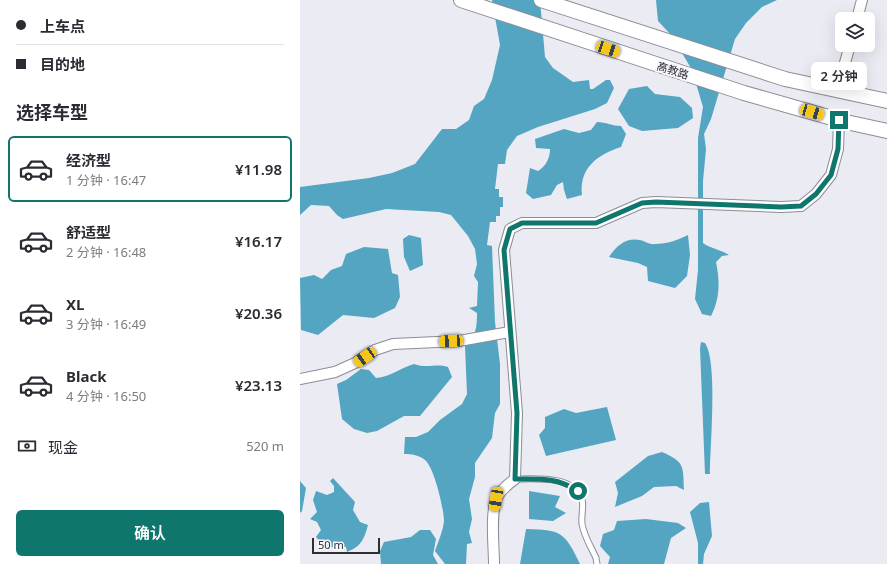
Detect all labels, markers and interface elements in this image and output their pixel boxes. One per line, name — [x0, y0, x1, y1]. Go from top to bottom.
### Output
map controls — [835, 12, 875, 52]
button: layers — [835, 12, 875, 52]
text: 上车点 — [40, 16, 85, 36]
car — [595, 40, 621, 58]
text: 目的地 — [40, 54, 85, 74]
street label: 高教路 — [655, 58, 691, 82]
callout: 2 分钟 — [811, 62, 867, 90]
text: 2 分钟 — [821, 67, 857, 85]
text: 选择车型 — [16, 100, 88, 124]
car — [799, 103, 825, 121]
route end — [830, 111, 848, 129]
text: 经济型 — [66, 150, 111, 170]
icon: car — [18, 151, 54, 187]
text: ¥11.98 — [235, 159, 282, 179]
text: 1 分钟 · 16:47 — [66, 171, 146, 189]
text: 舒适型 — [66, 222, 111, 242]
icon: car — [18, 223, 54, 259]
text: ¥16.17 — [235, 231, 282, 251]
text: 2 分钟 · 16:48 — [66, 243, 146, 261]
text: XL — [66, 294, 84, 314]
icon: car — [18, 295, 54, 331]
text: ¥20.36 — [235, 303, 282, 323]
text: 3 分钟 · 16:49 — [66, 315, 146, 333]
car — [439, 334, 463, 348]
car — [352, 345, 378, 369]
text: Black — [66, 366, 106, 386]
icon: car — [18, 367, 54, 403]
text: ¥23.13 — [235, 375, 282, 395]
text: 4 分钟 · 16:50 — [66, 387, 146, 405]
icon: cash — [16, 435, 38, 457]
text: 现金 — [48, 437, 78, 457]
text: 520 m — [246, 437, 284, 455]
route start — [569, 482, 587, 500]
car — [488, 486, 504, 512]
button: 确认 — [16, 510, 284, 556]
scale bar — [312, 536, 380, 555]
text: 50 m — [318, 537, 344, 552]

